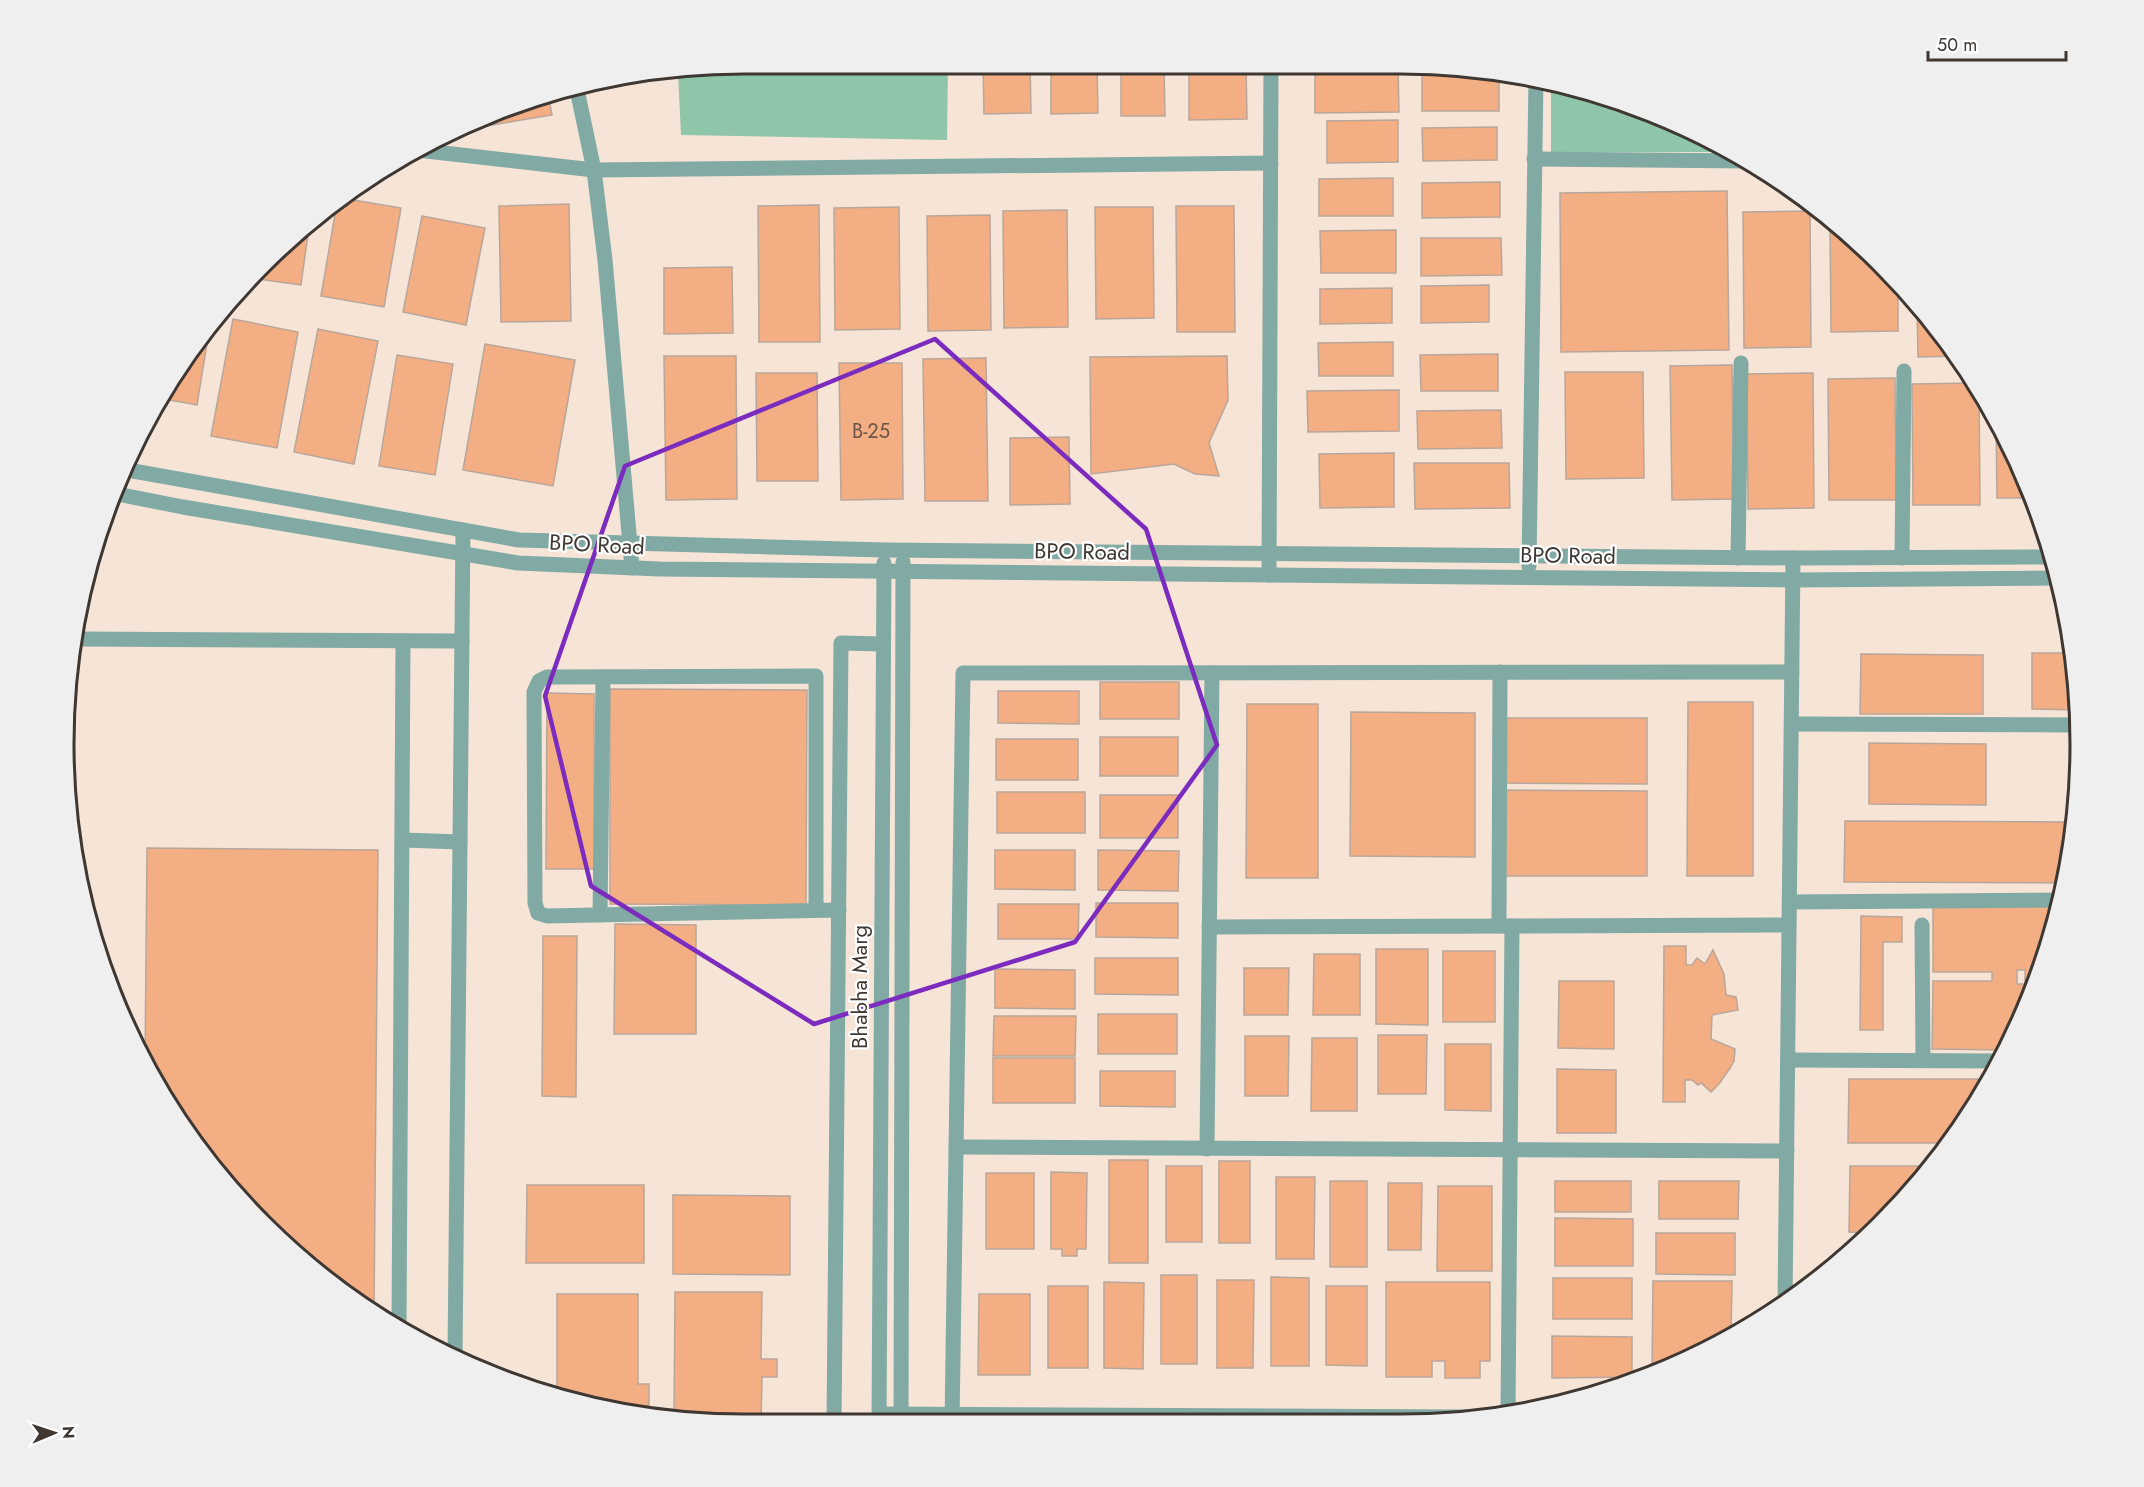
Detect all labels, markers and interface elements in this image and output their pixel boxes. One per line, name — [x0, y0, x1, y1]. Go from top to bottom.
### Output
scale bar — [1928, 24, 2066, 62]
text: 50 m — [1937, 32, 1977, 58]
house number: B-25 — [852, 417, 890, 446]
street label: BPO Road — [548, 526, 646, 562]
street label: BPO Road — [1034, 534, 1130, 568]
street label: BPO Road — [1520, 538, 1616, 572]
street label: Bhabha Marg — [843, 925, 875, 1049]
north arrow — [24, 1403, 84, 1463]
text: N — [57, 1426, 80, 1439]

